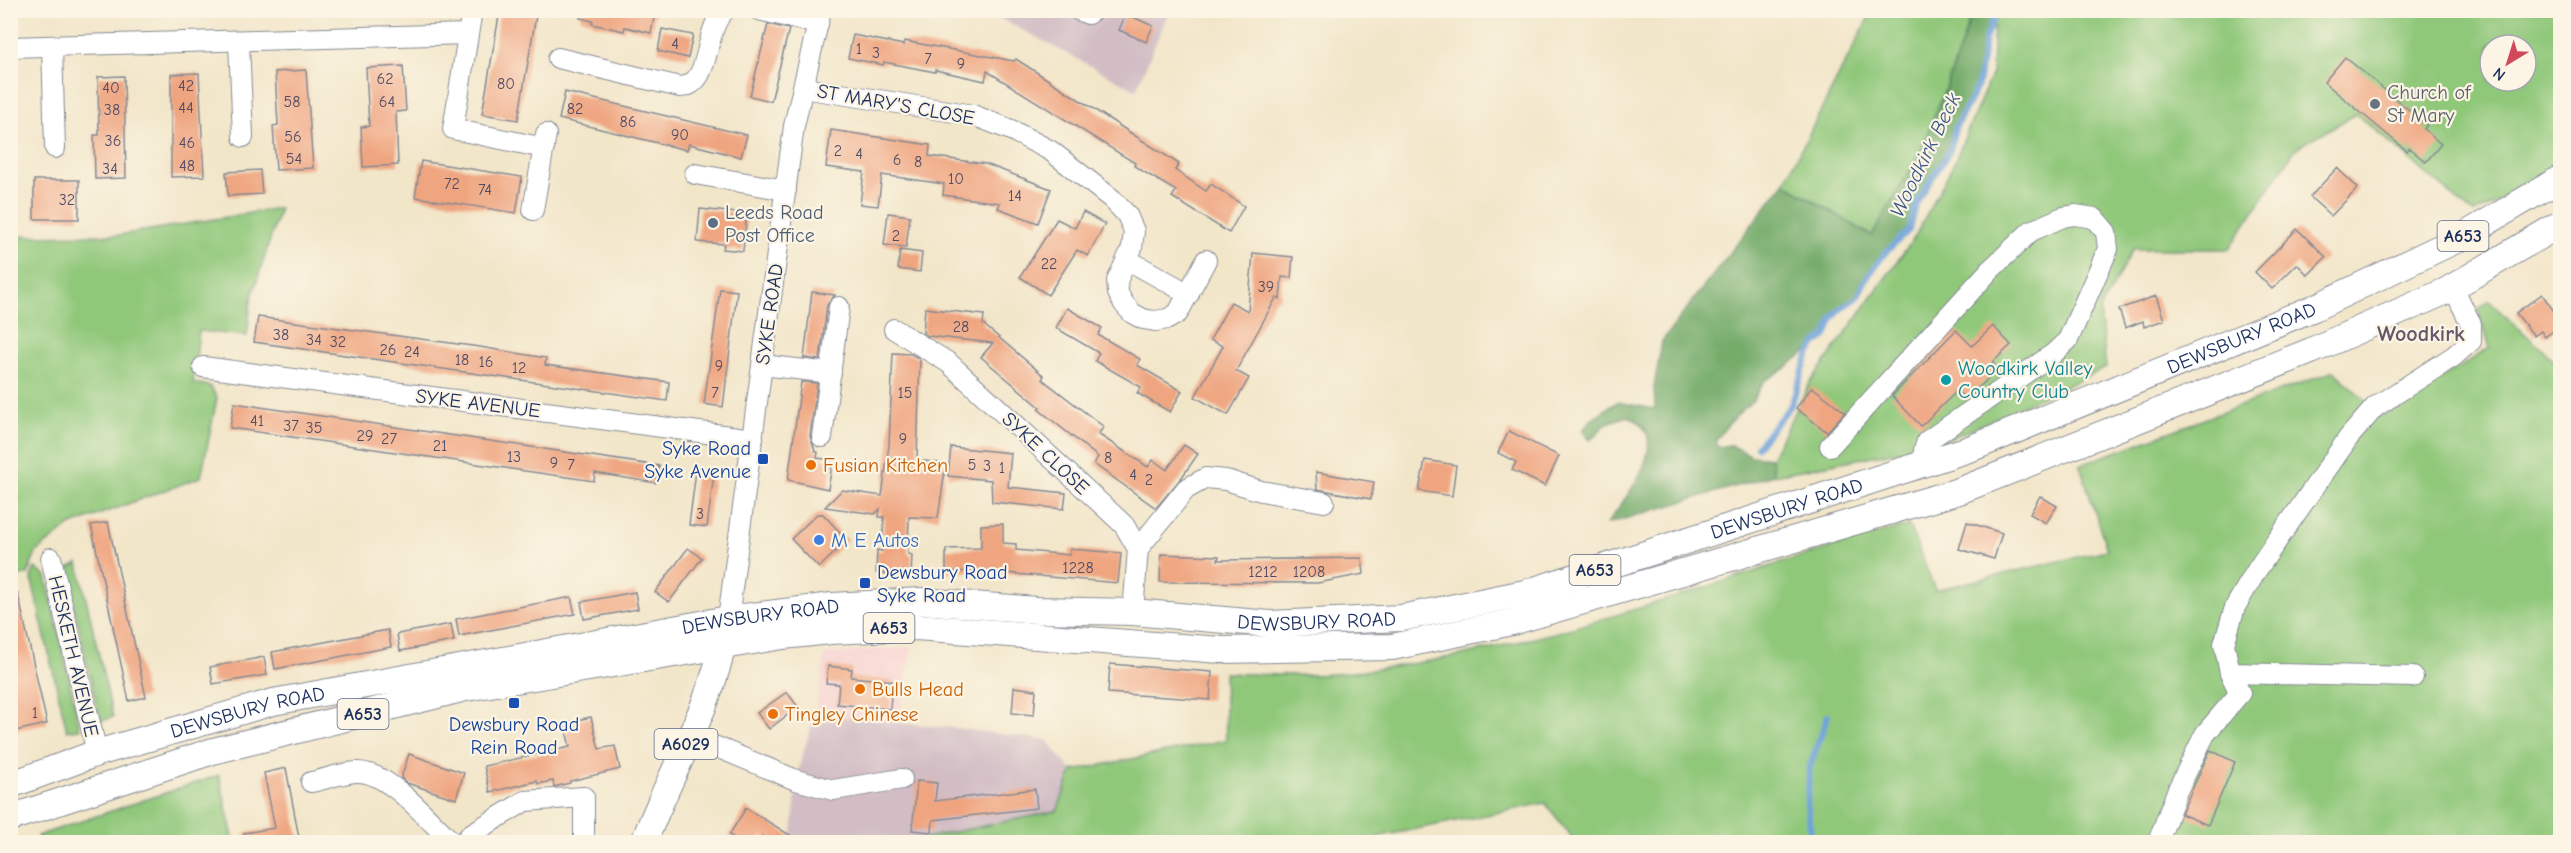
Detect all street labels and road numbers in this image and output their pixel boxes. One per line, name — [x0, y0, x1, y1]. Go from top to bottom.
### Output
street label: ST MARY'S CLOSE — [815, 79, 977, 130]
road number: A653 — [2438, 221, 2488, 251]
street label: SYKE ROAD — [751, 262, 788, 366]
street label: DEWSBURY ROAD — [2164, 297, 2319, 379]
street label: SYKE AVENUE — [414, 384, 542, 423]
street label: SYKE CLOSE — [997, 407, 1094, 499]
street label: DEWSBURY ROAD — [1708, 473, 1866, 544]
road number: A653 — [1570, 555, 1620, 585]
street label: HESKETH AVENUE — [44, 573, 103, 739]
street label: DEWSBURY ROAD — [680, 595, 840, 639]
street label: DEWSBURY ROAD — [1236, 607, 1397, 636]
road number: A653 — [864, 613, 914, 643]
street label: DEWSBURY ROAD — [168, 682, 327, 743]
road number: A653 — [338, 699, 388, 729]
road number: A6029 — [654, 729, 718, 759]

